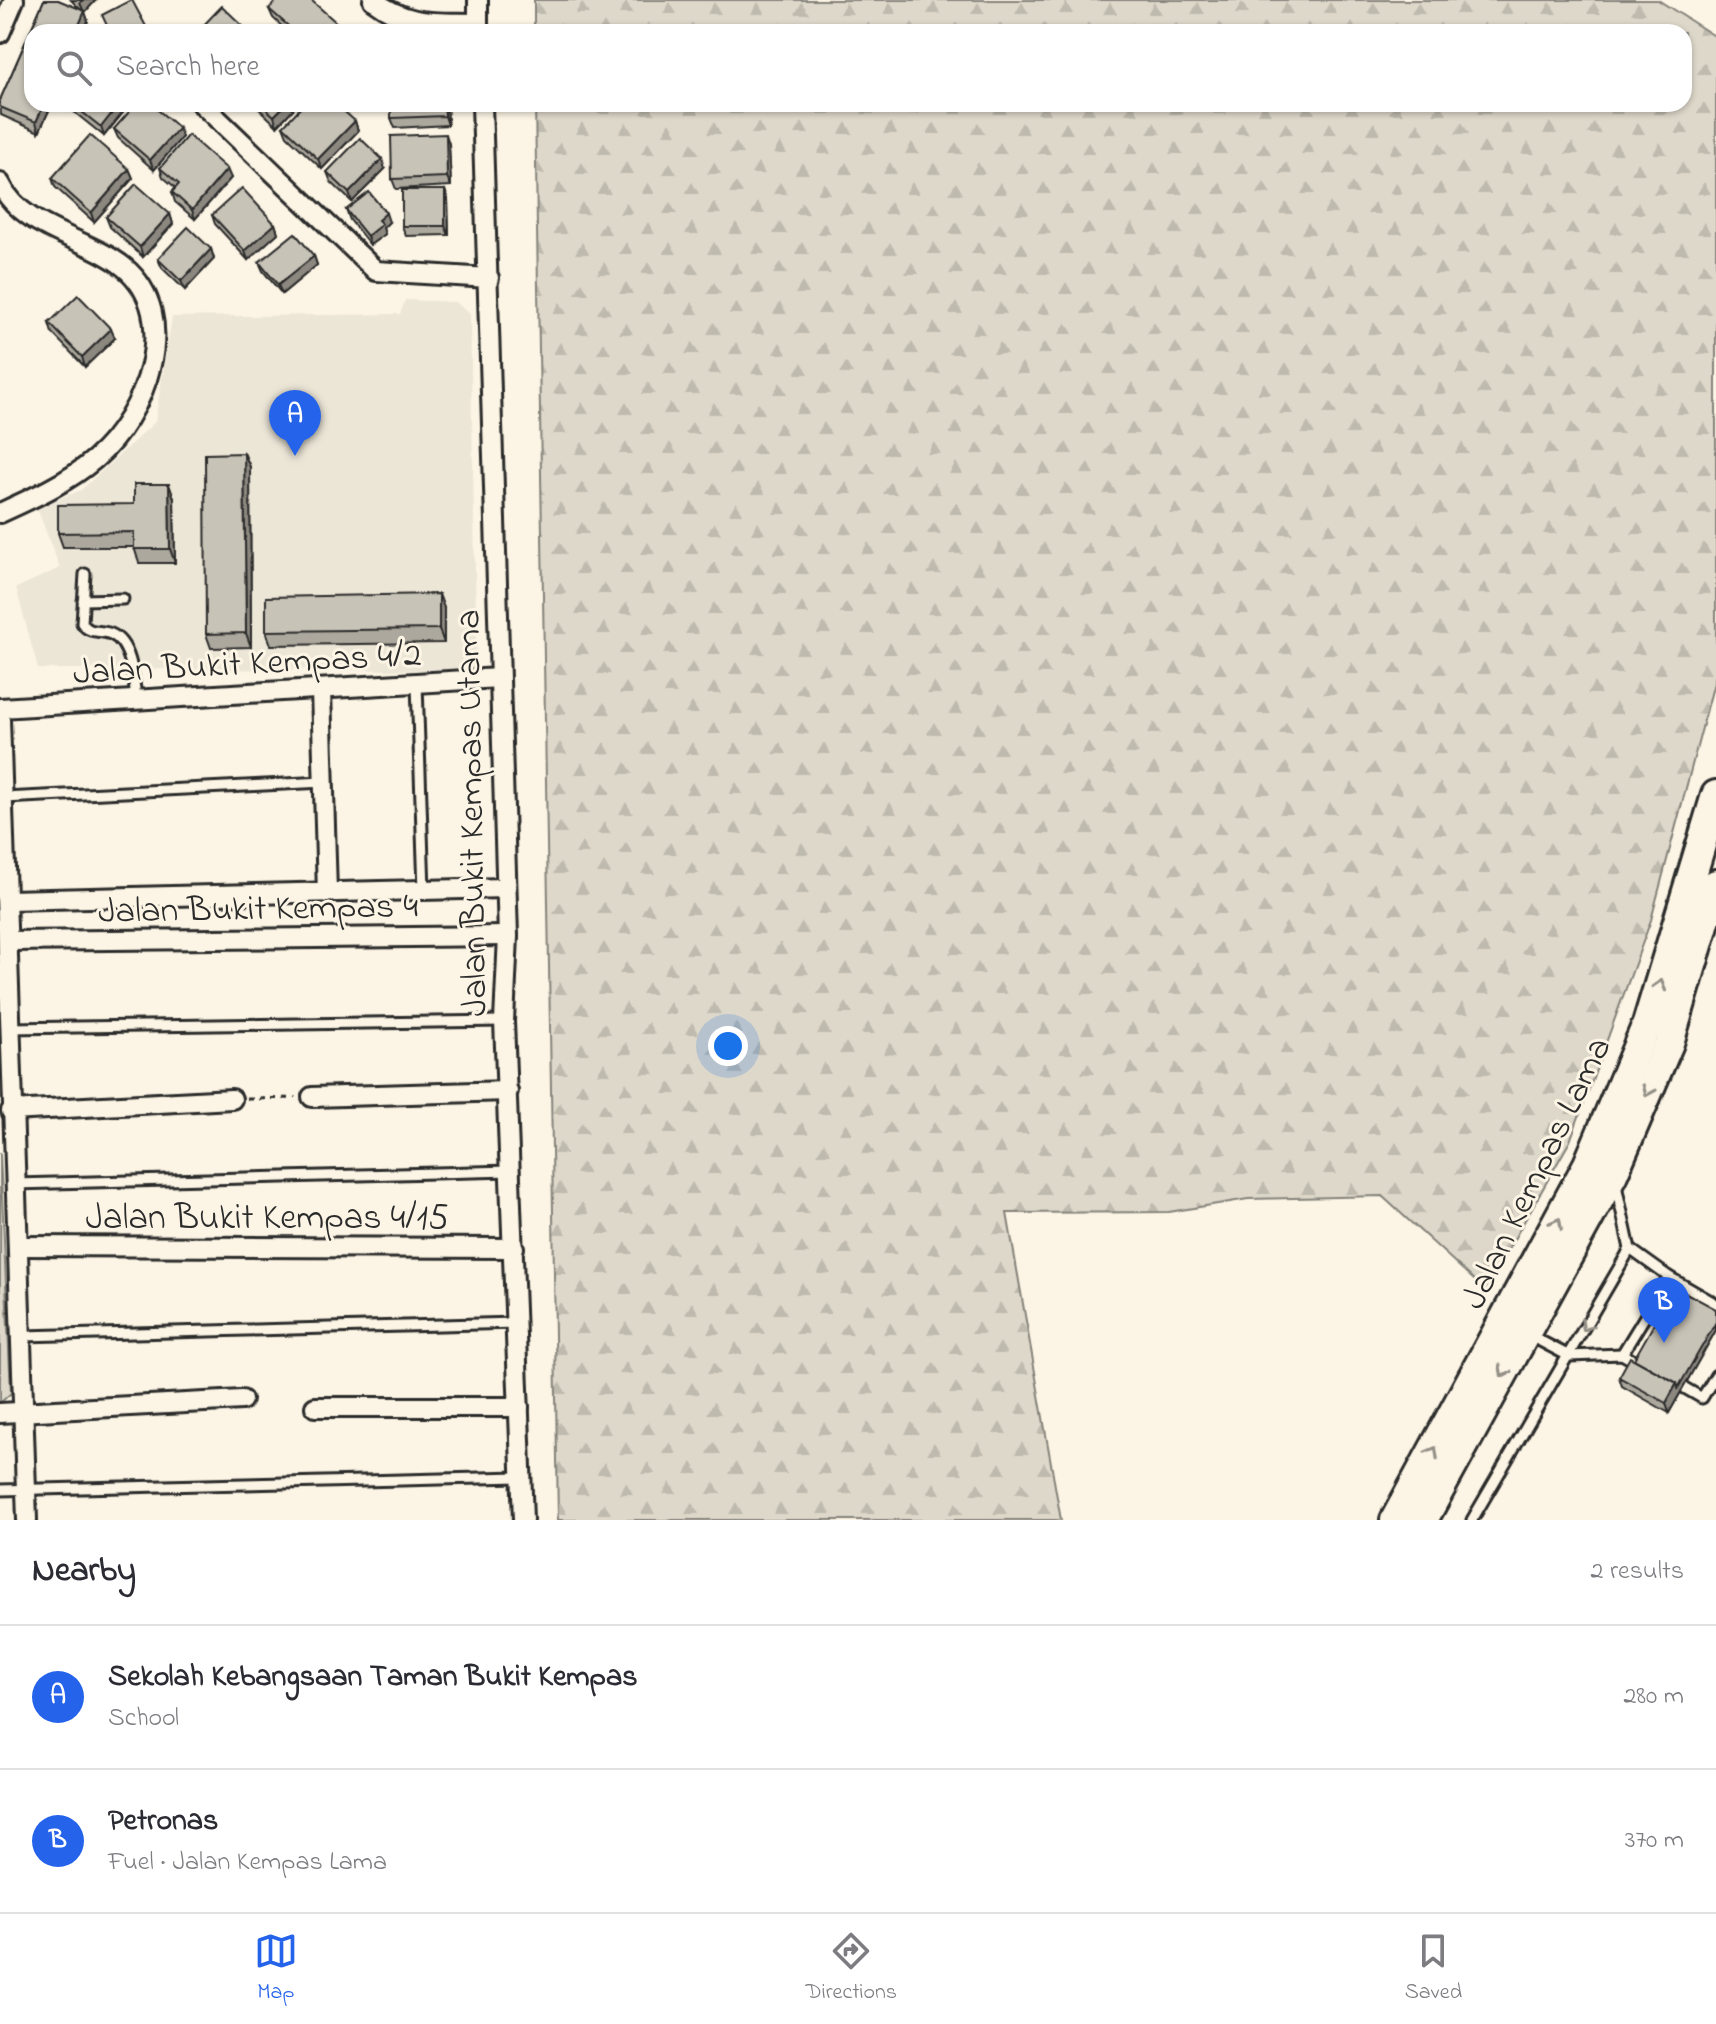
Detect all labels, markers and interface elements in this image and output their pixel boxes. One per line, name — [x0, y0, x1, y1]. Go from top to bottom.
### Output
search box — [24, 24, 1692, 112]
icon: search — [52, 46, 96, 90]
text: Search here — [116, 46, 260, 90]
pin: A — [269, 390, 321, 456]
street label: Jalan Bukit Kempas Utama — [443, 609, 504, 1017]
street label: Jalan Bukit Kempas 4/2 — [72, 630, 423, 701]
street label: Jalan Bukit Kempas 4 — [98, 881, 419, 940]
one-way arrow — [1651, 979, 1667, 992]
your location — [708, 1026, 748, 1066]
street label: Jalan Kempas Lama — [1449, 1029, 1627, 1319]
one-way arrow — [1642, 1083, 1658, 1097]
street label: Jalan Bukit Kempas 4/15 — [85, 1193, 449, 1246]
one-way arrow — [1547, 1217, 1562, 1231]
pin: B — [1638, 1277, 1690, 1343]
one-way arrow — [1580, 1317, 1596, 1332]
one-way arrow — [1498, 1363, 1514, 1378]
one-way arrow — [1423, 1445, 1438, 1460]
text: Nearby — [32, 1547, 136, 1597]
text: 2 results — [1591, 1553, 1684, 1591]
text: Sekolah Kebangsaan Taman Bukit Kempas — [108, 1656, 637, 1700]
text: A — [50, 1678, 66, 1716]
text: 280 m — [1623, 1678, 1684, 1716]
text: School — [108, 1700, 179, 1738]
text: Petronas — [108, 1800, 218, 1844]
text: B — [49, 1822, 67, 1860]
text: 370 m — [1625, 1822, 1684, 1860]
text: Fuel · Jalan Kempas Lama — [108, 1844, 387, 1882]
tab: Map — [254, 1929, 298, 2009]
tab: Directions — [806, 1929, 897, 2009]
tab: Saved — [1405, 1929, 1462, 2009]

